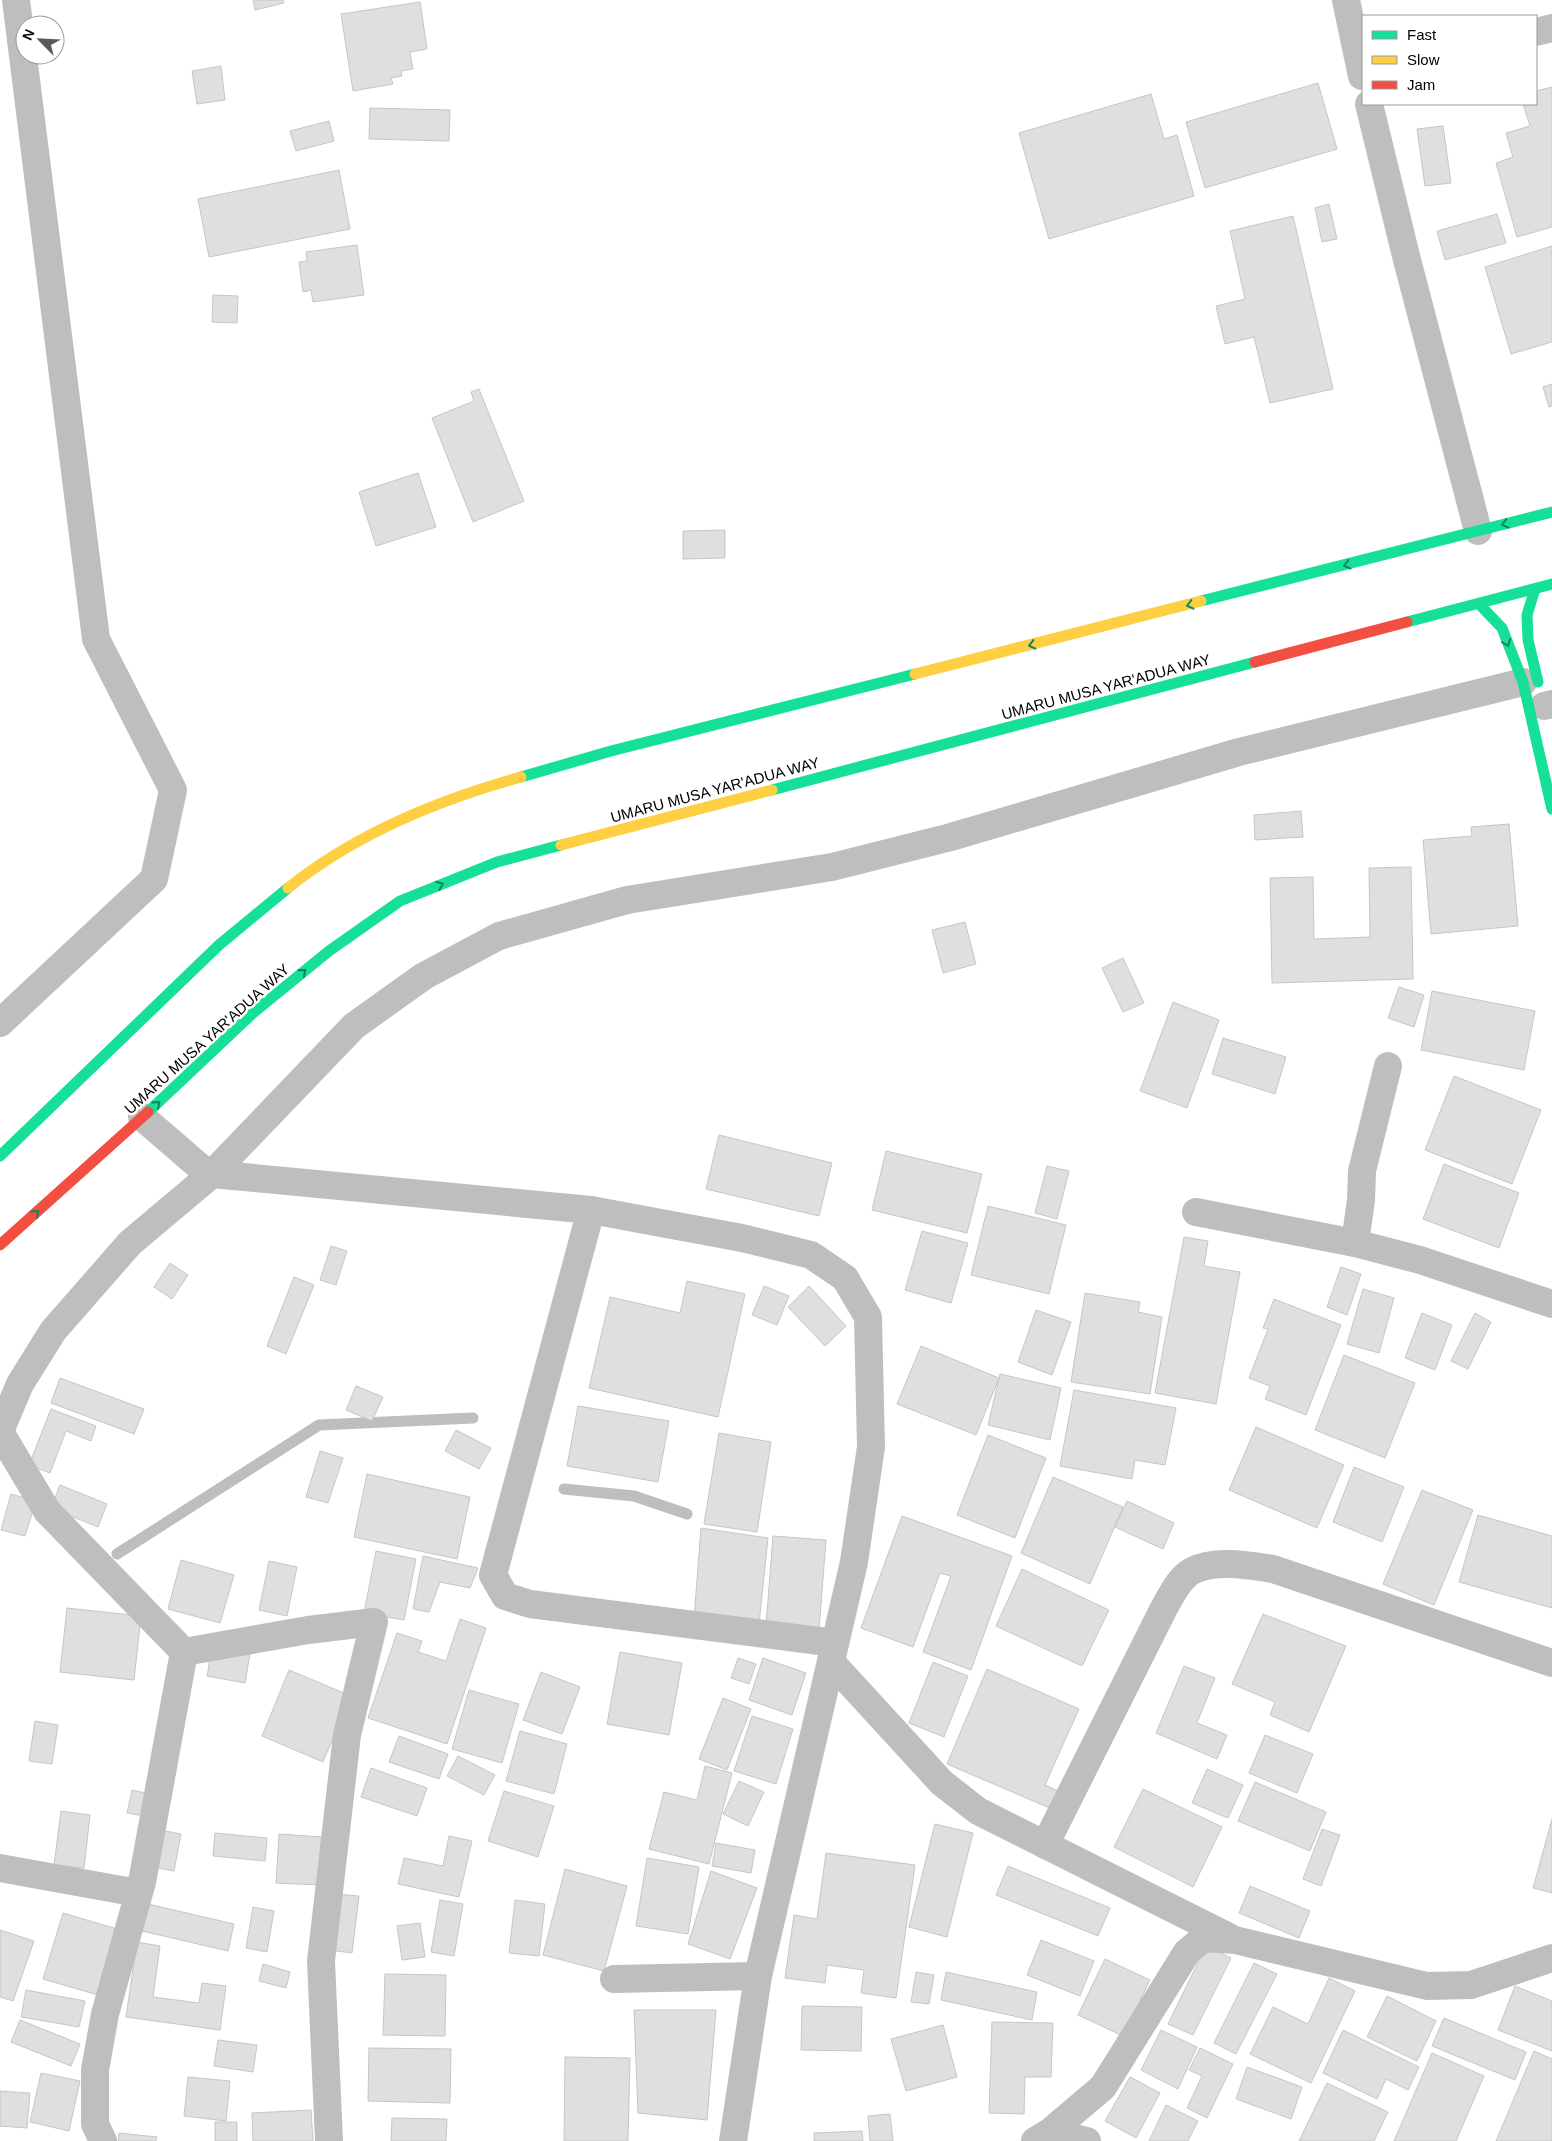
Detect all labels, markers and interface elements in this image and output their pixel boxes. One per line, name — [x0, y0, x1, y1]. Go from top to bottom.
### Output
north arrow — [15, 15, 65, 65]
legend — [1362, 15, 1537, 105]
text: Fast — [1407, 26, 1437, 43]
text: N — [19, 27, 37, 43]
text: Slow — [1407, 51, 1440, 68]
text: Jam — [1407, 76, 1435, 93]
one-way arrow — [1501, 519, 1509, 529]
one-way arrow — [1343, 559, 1352, 570]
one-way arrow — [1185, 599, 1194, 610]
one-way arrow — [1501, 638, 1512, 647]
one-way arrow — [1029, 639, 1037, 649]
street label: UMARU MUSA YAR'ADUA WAY — [1000, 650, 1212, 723]
street label: UMARU MUSA YAR'ADUA WAY — [609, 753, 821, 826]
one-way arrow — [435, 881, 444, 891]
street label: UMARU MUSA YAR'ADUA WAY — [121, 960, 292, 1117]
one-way arrow — [298, 968, 307, 977]
one-way arrow — [151, 1100, 160, 1109]
one-way arrow — [31, 1210, 40, 1219]

